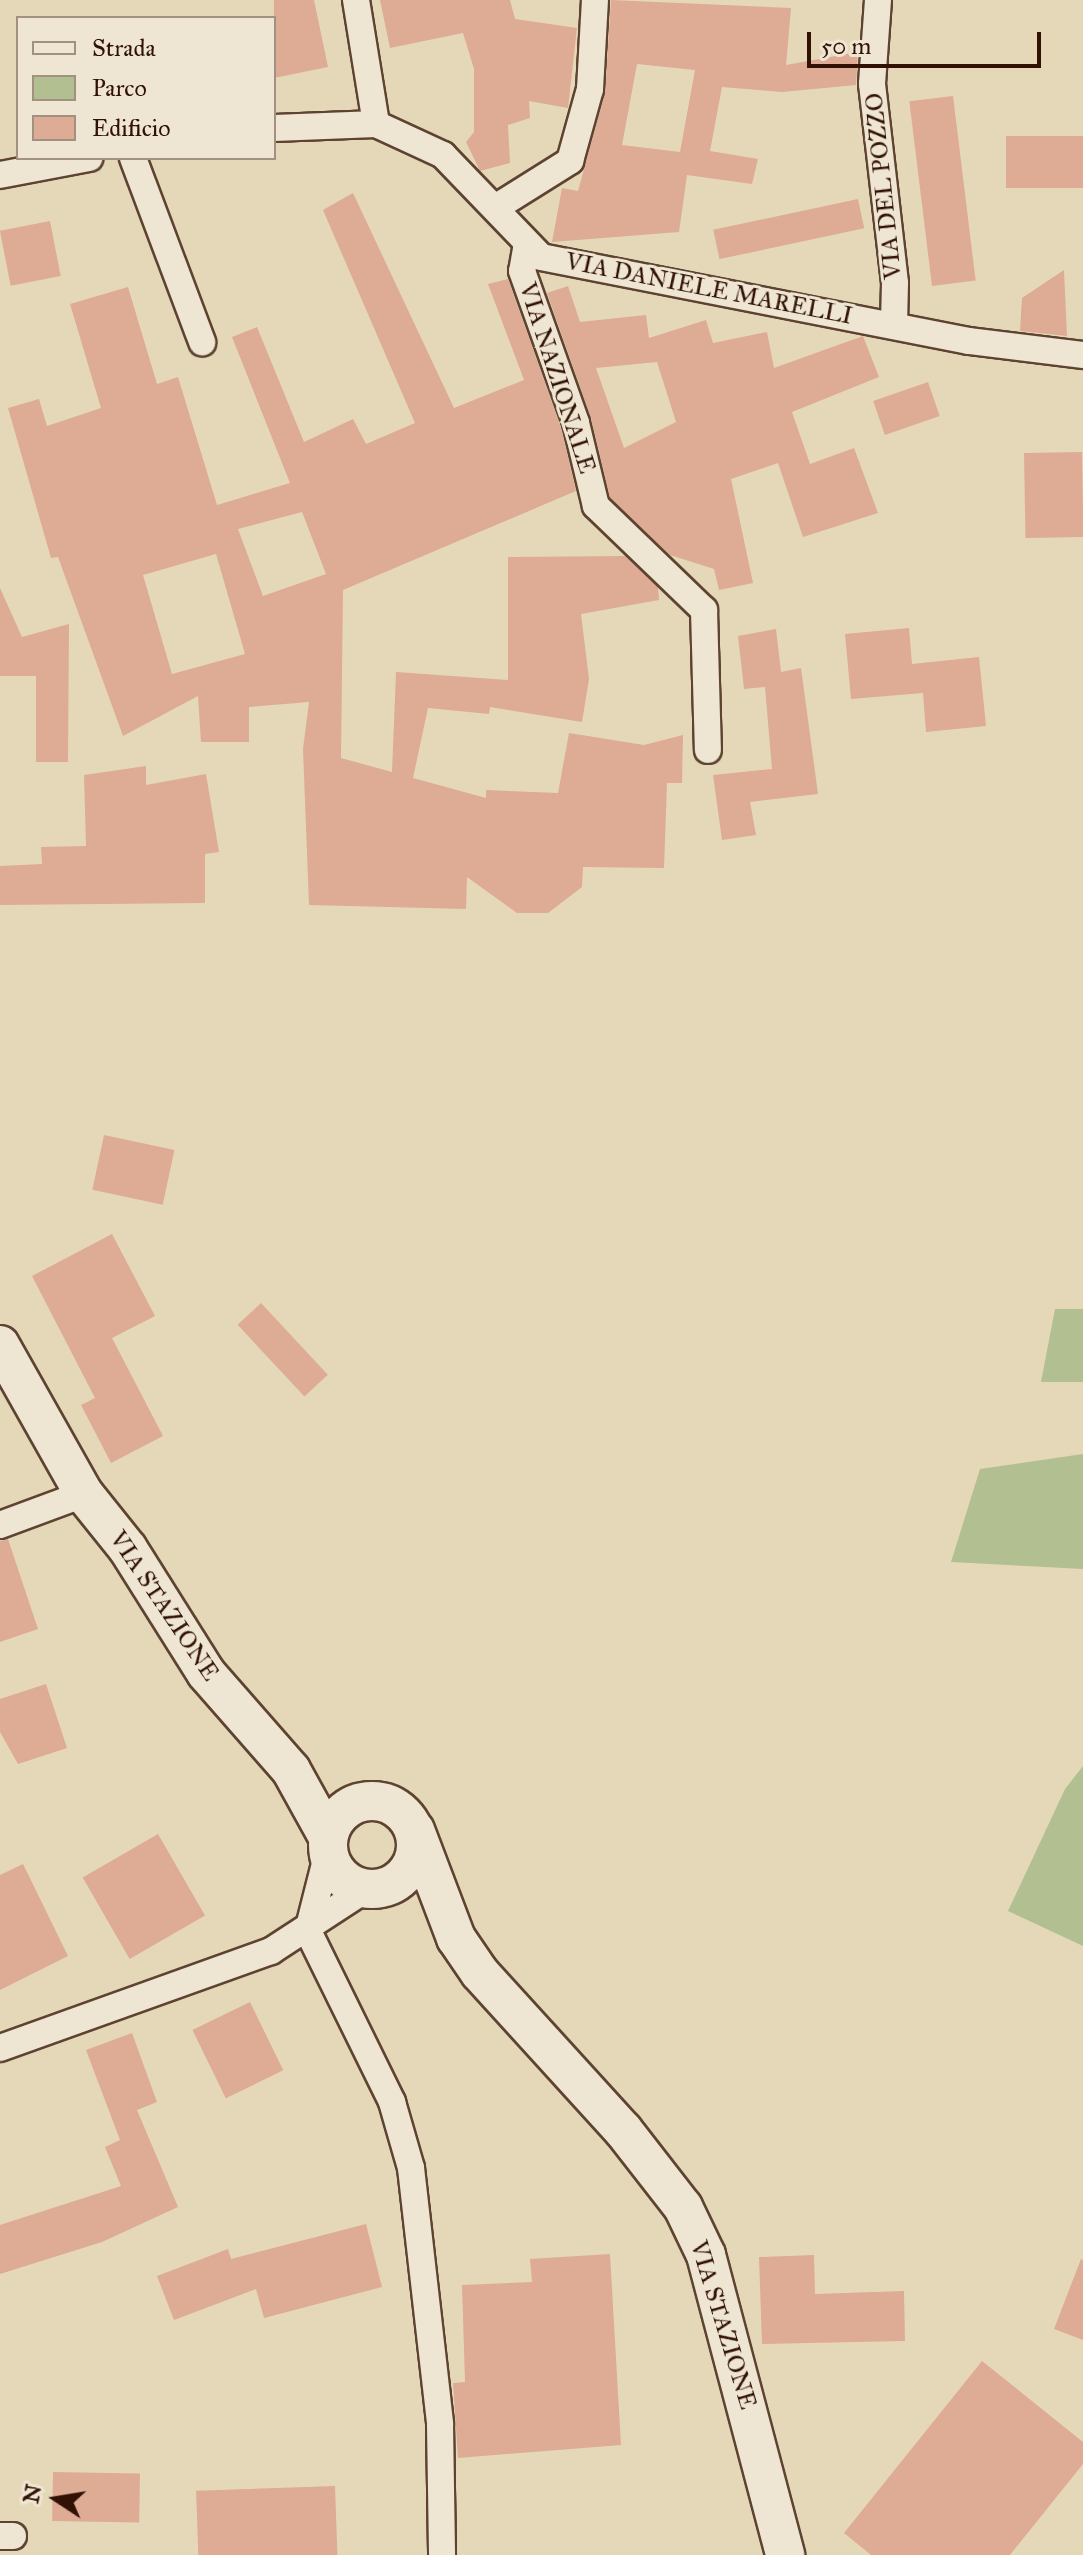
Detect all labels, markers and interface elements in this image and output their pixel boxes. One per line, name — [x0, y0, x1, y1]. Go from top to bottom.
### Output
legend — [16, 16, 276, 160]
scale bar — [811, 16, 1045, 66]
text: 50 m — [821, 31, 871, 61]
text: Strada — [92, 33, 156, 63]
text: Parco — [92, 73, 147, 103]
street label: VIA DEL POZZO — [860, 91, 908, 281]
text: Edificio — [92, 113, 171, 143]
street label: VIA DANIELE MARELLI — [563, 247, 855, 331]
street label: VIA NAZIONALE — [513, 279, 601, 477]
street label: VIA STAZIONE — [103, 1526, 225, 1686]
street label: VIA STAZIONE — [684, 2237, 762, 2413]
north arrow — [16, 2459, 96, 2539]
text: N — [17, 2482, 47, 2506]

